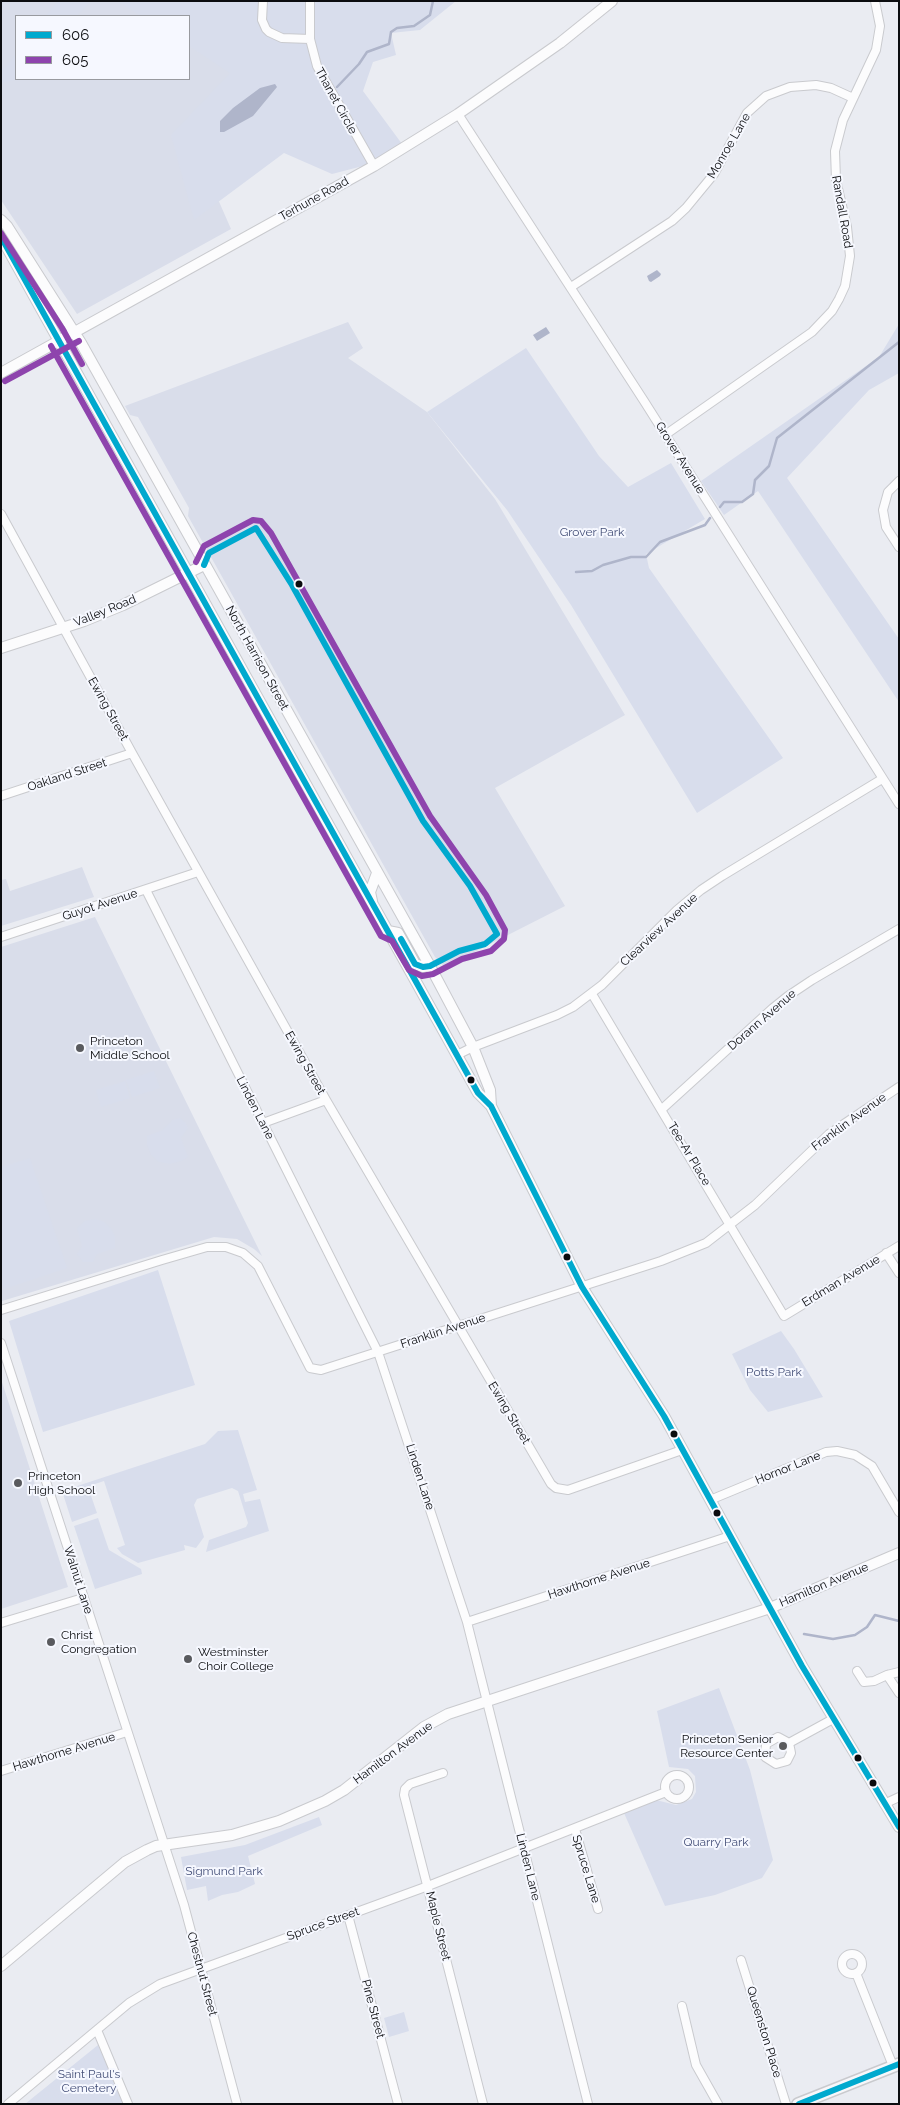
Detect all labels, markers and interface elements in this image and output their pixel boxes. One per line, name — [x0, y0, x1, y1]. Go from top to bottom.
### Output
legend — [15, 15, 190, 80]
text: 606 — [62, 26, 89, 44]
text: 605 — [62, 51, 88, 69]
street label: Thanet Circle — [312, 65, 360, 137]
street label: Monroe Lane — [704, 111, 754, 181]
street label: Terhune Road — [277, 174, 351, 224]
street label: Randall Road — [829, 174, 855, 250]
street label: Grover Avenue — [652, 419, 708, 497]
park label: Grover Park — [560, 525, 624, 539]
unlabelled marker — [294, 579, 304, 589]
street label: Valley Road — [72, 592, 138, 630]
street label: North Harrison Street — [222, 603, 292, 713]
street label: Ewing Street — [85, 675, 131, 743]
street label: Oakland Street — [26, 755, 108, 795]
street label: Guyot Avenue — [61, 886, 139, 924]
street label: Clearview Avenue — [617, 891, 701, 969]
street label: Dorann Avenue — [725, 986, 799, 1054]
street label: Ewing Street — [282, 1029, 328, 1097]
place label: Princeton Middle School — [90, 1034, 170, 1062]
marker: Princeton Middle School — [74, 1042, 86, 1054]
street label: Linden Lane — [233, 1074, 277, 1142]
unlabelled marker — [466, 1075, 476, 1085]
street label: Franklin Avenue — [809, 1090, 889, 1154]
street label: Tee-Ar Place — [664, 1120, 714, 1188]
unlabelled marker — [562, 1252, 572, 1262]
street label: Erdman Avenue — [799, 1252, 883, 1310]
street label: Franklin Avenue — [399, 1310, 487, 1352]
park label: Potts Park — [746, 1365, 802, 1379]
street label: Ewing Street — [485, 1379, 533, 1447]
unlabelled marker — [669, 1429, 679, 1439]
street label: Linden Lane — [403, 1442, 437, 1512]
street label: Hornor Lane — [753, 1448, 823, 1488]
place label: Princeton High School — [28, 1469, 95, 1497]
marker: Princeton High School — [12, 1477, 24, 1489]
unlabelled marker — [712, 1508, 722, 1518]
street label: Walnut Lane — [60, 1544, 96, 1616]
street label: Hawthorne Avenue — [546, 1556, 652, 1602]
street label: Hamilton Avenue — [777, 1560, 871, 1610]
place label: Christ Congregation — [61, 1628, 137, 1656]
marker: Christ Congregation — [45, 1636, 57, 1648]
place label: Westminster Choir College — [198, 1645, 274, 1673]
marker: Westminster Choir College — [182, 1653, 194, 1665]
street label: Hamilton Avenue — [351, 1719, 435, 1787]
street label: Hawthorne Avenue — [11, 1730, 117, 1774]
place label: Princeton Senior Resource Center — [680, 1732, 773, 1760]
marker: Princeton Senior Resource Center — [777, 1740, 789, 1752]
unlabelled marker — [853, 1753, 863, 1763]
unlabelled marker — [868, 1778, 878, 1788]
street label: Linden Lane — [513, 1832, 543, 1902]
street label: Spruce Lane — [569, 1833, 603, 1905]
park label: Quarry Park — [683, 1835, 749, 1849]
park label: Sigmund Park — [185, 1864, 263, 1878]
street label: Maple Street — [422, 1890, 454, 1962]
street label: Spruce Street — [285, 1904, 361, 1944]
street label: Chestnut Street — [184, 1930, 220, 2018]
street label: Pine Street — [358, 1978, 388, 2040]
street label: Queenston Place — [743, 1984, 785, 2080]
park label: Saint Paul's Cemetery — [58, 2067, 120, 2095]

